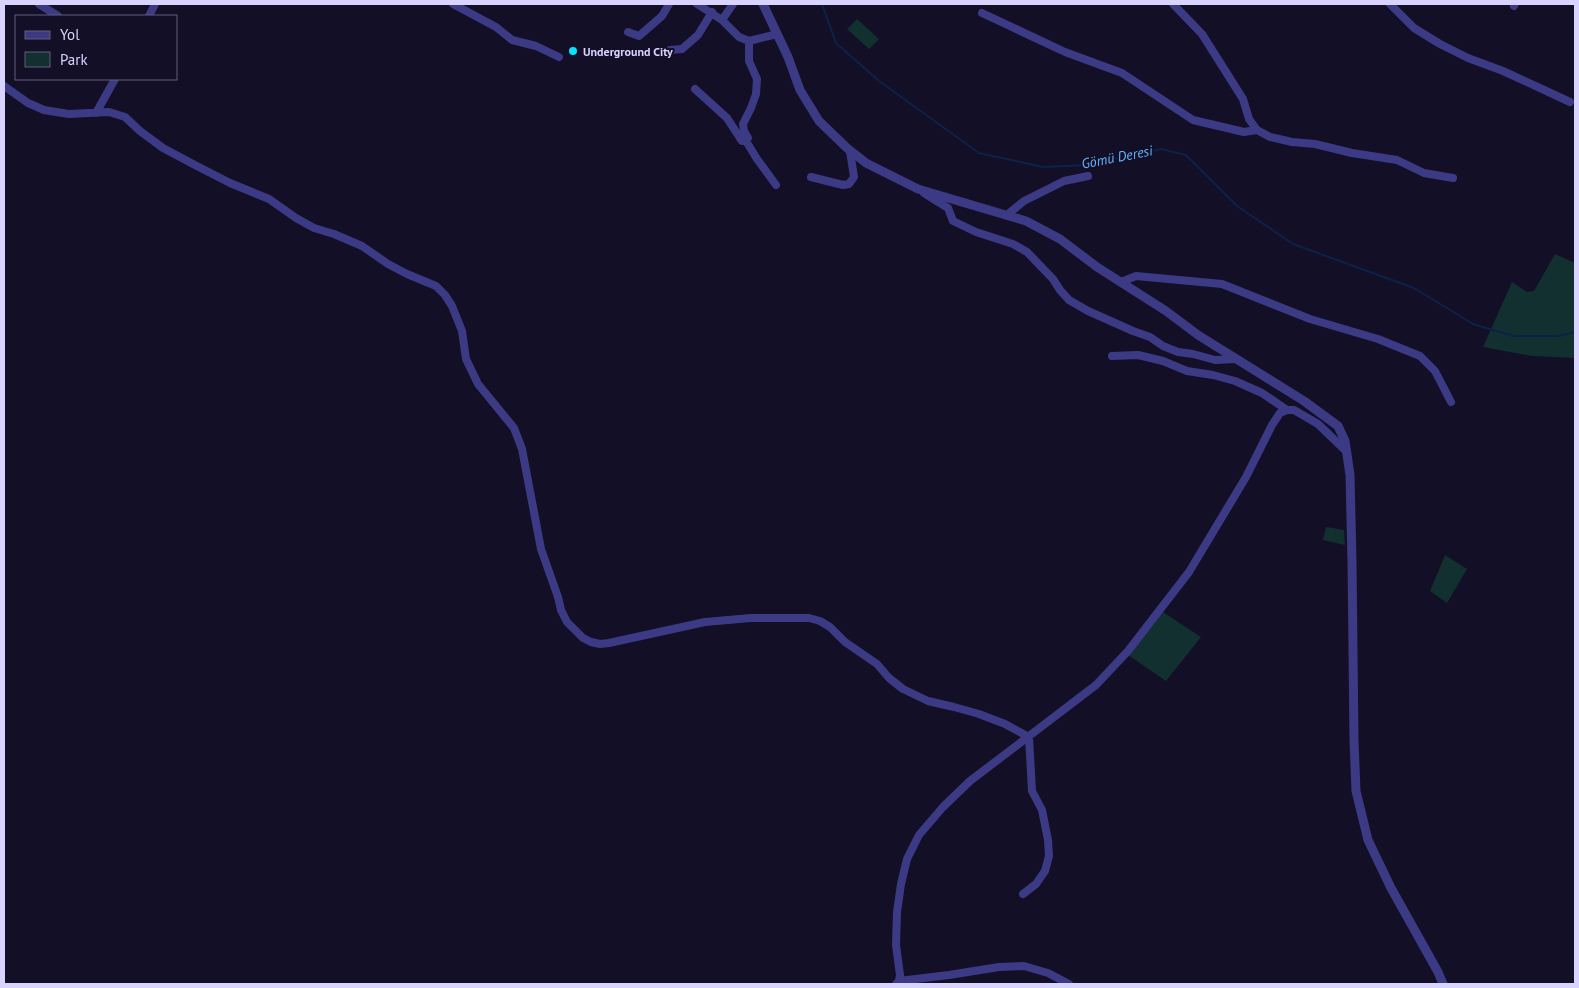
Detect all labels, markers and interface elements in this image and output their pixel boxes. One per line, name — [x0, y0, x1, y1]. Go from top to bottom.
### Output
legend — [15, 15, 178, 80]
text: Yol — [60, 25, 80, 44]
place label: Underground City — [583, 44, 673, 59]
marker: Underground City — [567, 45, 579, 57]
text: Park — [60, 50, 88, 69]
water label: Gömü Deresi — [1080, 141, 1154, 173]

